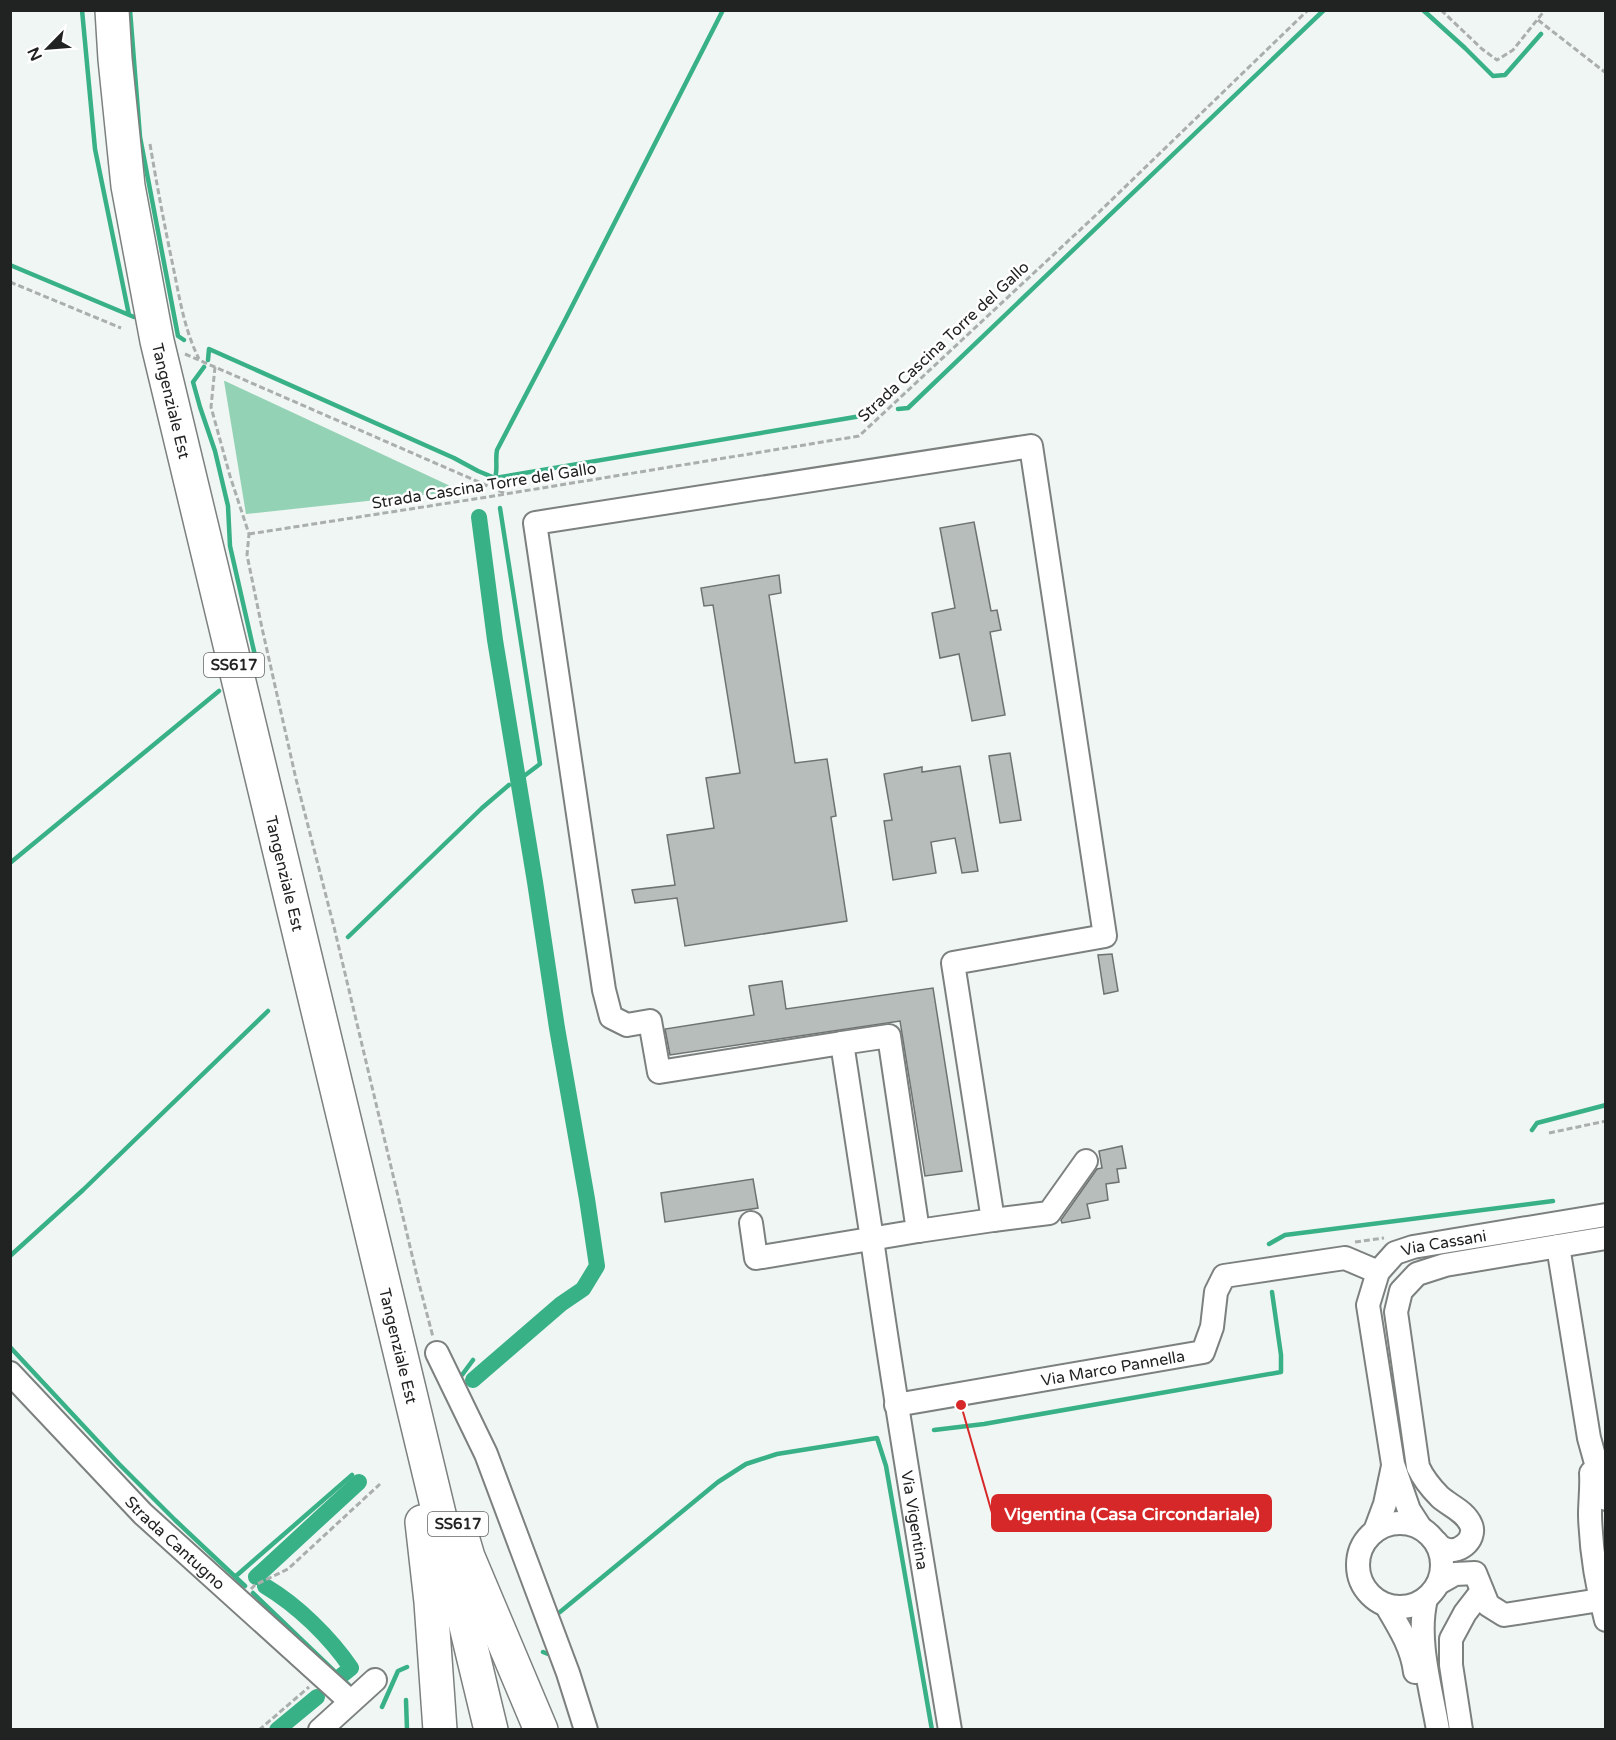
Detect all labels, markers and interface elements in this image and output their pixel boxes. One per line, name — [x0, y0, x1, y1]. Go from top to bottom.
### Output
north arrow — [18, 18, 78, 78]
text: N — [24, 44, 47, 64]
street label: Strada Cascina Torre del Gallo — [854, 257, 1033, 426]
street label: Tangenziale Est — [147, 341, 194, 461]
street label: Strada Cascina Torre del Gallo — [371, 458, 598, 514]
road number: SS617 — [204, 653, 264, 677]
street label: Tangenziale Est — [261, 814, 308, 933]
street label: Via Cassani — [1399, 1226, 1488, 1261]
street label: Tangenziale Est — [374, 1286, 421, 1406]
street label: Via Marco Pannella — [1039, 1346, 1186, 1391]
street label: Via Vigentina — [896, 1469, 932, 1571]
street label: Strada Cantugno — [120, 1492, 229, 1594]
callout: Vigentina (Casa Circondariale) — [992, 1495, 1271, 1531]
text: Vigentina (Casa Circondariale) — [1004, 1503, 1260, 1525]
road number: SS617 — [428, 1512, 488, 1536]

